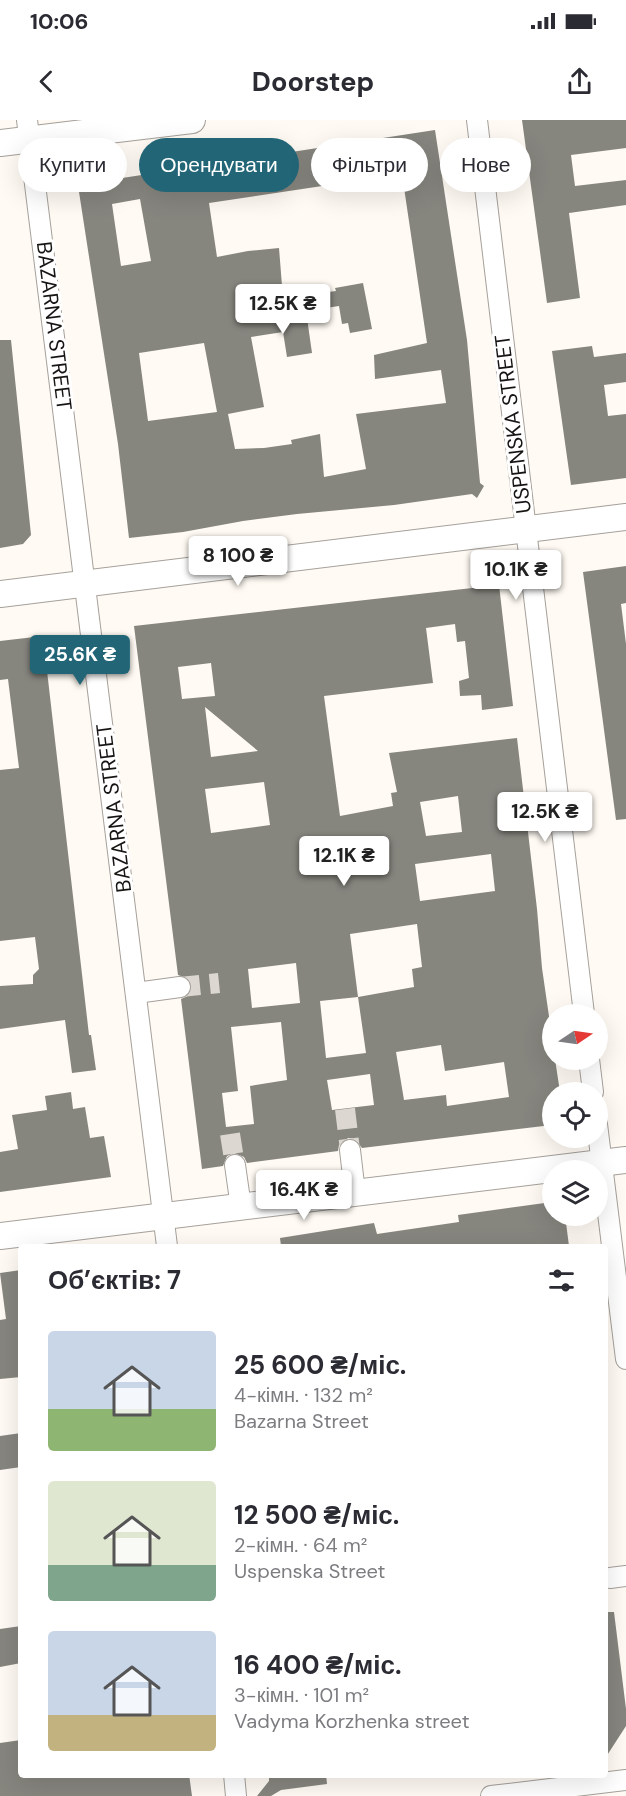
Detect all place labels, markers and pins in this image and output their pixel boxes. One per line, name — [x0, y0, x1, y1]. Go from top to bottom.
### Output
pin: 12.5K ₴ — [228, 284, 338, 335]
pin: 8 100 ₴ — [183, 536, 293, 587]
pin: 10.1K ₴ — [461, 550, 571, 601]
pin: 25.6K ₴ — [25, 635, 135, 686]
pin: 12.5K ₴ — [490, 792, 600, 843]
pin: 12.1K ₴ — [289, 836, 399, 887]
pin: 16.4K ₴ — [249, 1170, 359, 1221]

